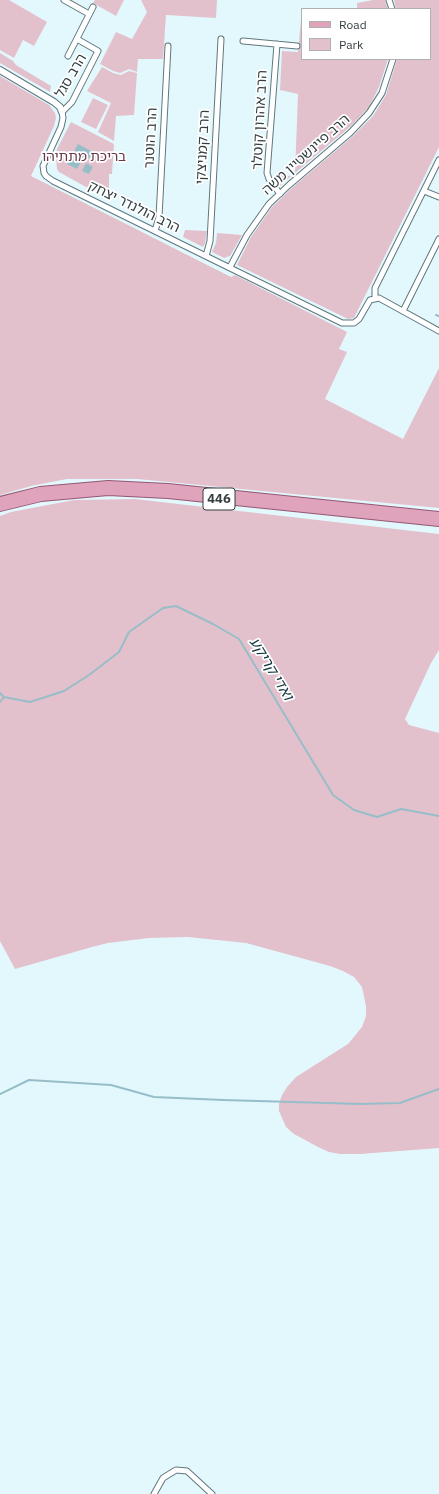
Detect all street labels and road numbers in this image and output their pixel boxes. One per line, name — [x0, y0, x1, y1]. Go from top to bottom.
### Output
street label: הרב סגל — [52, 51, 90, 101]
street label: הרב אהרון קוטלר — [249, 70, 271, 170]
street label: הרב הוטנר — [141, 107, 161, 169]
street label: הרב קמניצקי — [193, 109, 213, 185]
street label: הרב פיינשטיין משה — [259, 111, 353, 199]
street label: הרב הולנדר יצחק — [85, 178, 183, 236]
road number: 446 — [203, 488, 235, 510]

